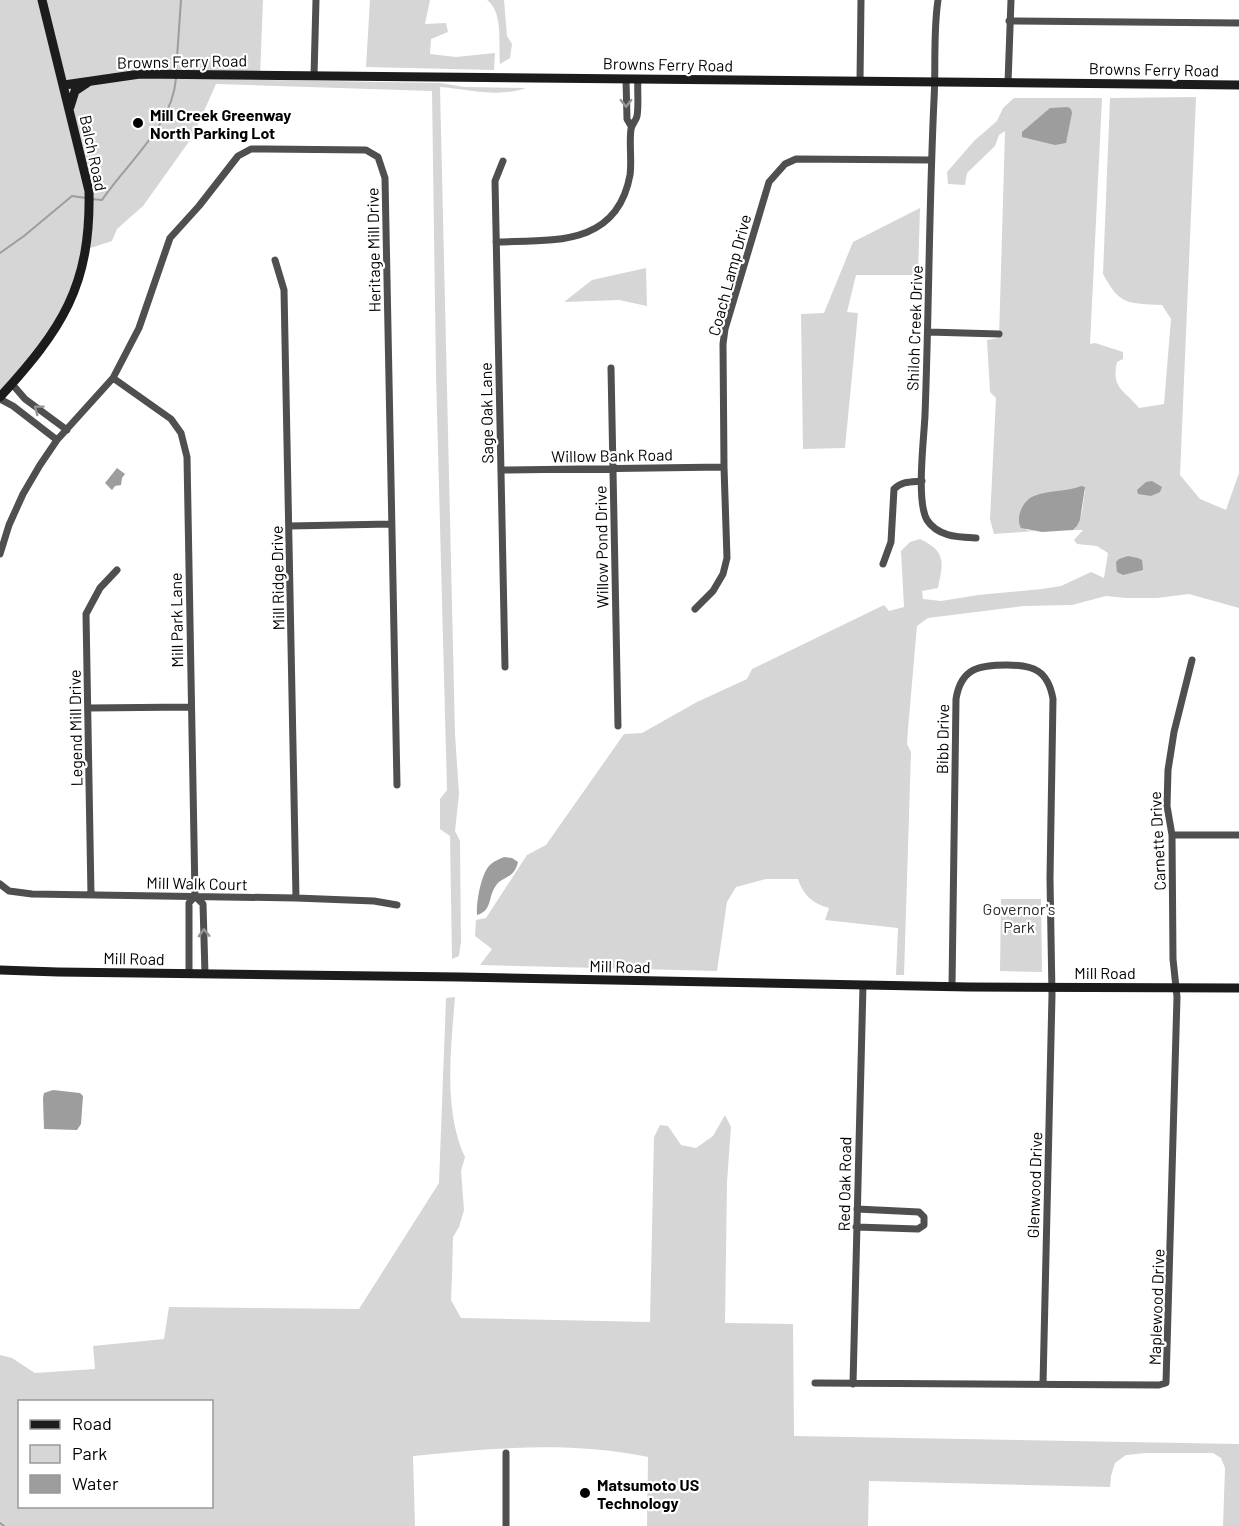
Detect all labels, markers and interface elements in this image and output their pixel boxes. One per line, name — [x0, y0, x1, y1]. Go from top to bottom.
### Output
street label: Browns Ferry Road — [117, 50, 247, 72]
street label: Browns Ferry Road — [603, 53, 733, 75]
street label: Browns Ferry Road — [1089, 58, 1219, 80]
one-way arrow — [620, 99, 632, 108]
place label: Mill Creek Greenway North Parking Lot — [150, 105, 291, 142]
street label: Balch Road — [77, 113, 111, 193]
marker: Mill Creek Greenway North Parking Lot — [131, 116, 145, 130]
street label: Heritage Mill Drive — [362, 187, 384, 313]
street label: Coach Lamp Drive — [704, 212, 754, 338]
street label: Shiloh Creek Drive — [902, 265, 926, 391]
street label: Sage Oak Lane — [476, 362, 496, 464]
one-way arrow — [33, 405, 44, 416]
street label: Willow Bank Road — [551, 444, 673, 466]
street label: Willow Pond Drive — [590, 486, 612, 608]
street label: Mill Ridge Drive — [267, 526, 287, 630]
street label: Mill Park Lane — [166, 572, 186, 668]
street label: Legend Mill Drive — [64, 669, 86, 787]
street label: Bibb Drive — [932, 704, 952, 774]
street label: Carnette Drive — [1145, 791, 1169, 891]
street label: Mill Walk Court — [146, 873, 248, 893]
park label: Governor's Park — [983, 899, 1055, 936]
one-way arrow — [197, 929, 210, 938]
street label: Mill Road — [103, 948, 165, 968]
street label: Mill Road — [589, 956, 651, 976]
street label: Mill Road — [1074, 963, 1136, 982]
street label: Glenwood Drive — [1023, 1131, 1045, 1239]
street label: Red Oak Road — [834, 1136, 854, 1232]
street label: Maplewood Drive — [1144, 1248, 1168, 1366]
legend — [18, 1400, 213, 1508]
text: Road — [72, 1412, 112, 1434]
text: Park — [72, 1442, 107, 1464]
text: Water — [72, 1472, 119, 1494]
place label: Matsumoto US Technology — [597, 1475, 699, 1512]
marker: Matsumoto US Technology — [578, 1486, 592, 1500]

